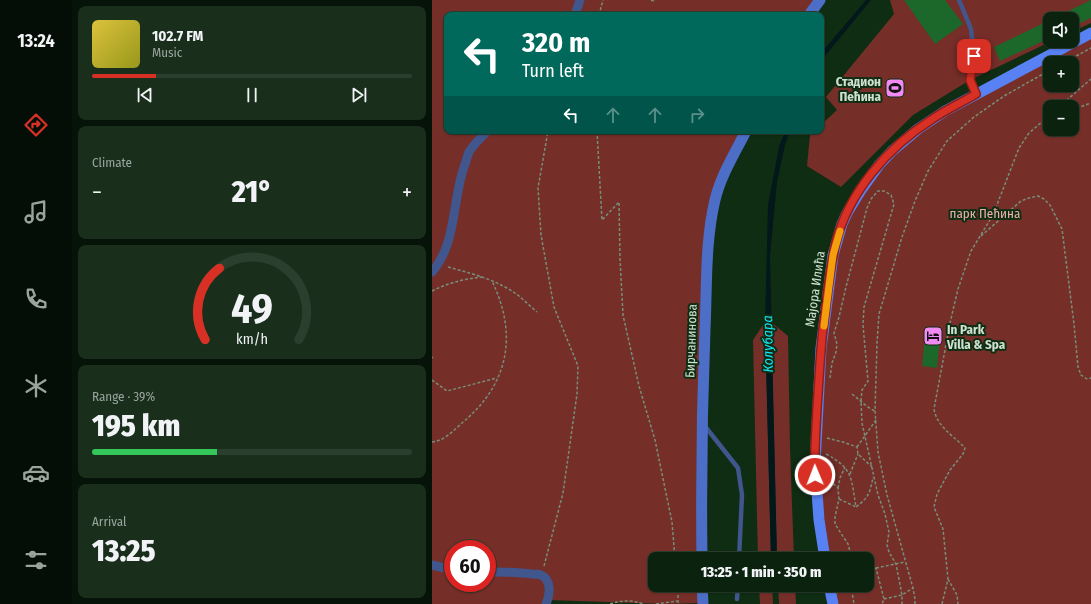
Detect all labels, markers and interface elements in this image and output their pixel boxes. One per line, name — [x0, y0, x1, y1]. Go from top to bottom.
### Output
map controls — [1043, 12, 1079, 136]
button: sound — [1043, 12, 1079, 48]
text: 320 m — [522, 26, 590, 59]
text: 102.7 FM — [152, 27, 203, 45]
icon: left — [456, 28, 508, 80]
text: 13:24 — [17, 30, 55, 52]
pin — [957, 39, 991, 73]
text: Music — [152, 45, 182, 60]
icon: arrive — [963, 45, 985, 67]
button: + — [1043, 56, 1079, 92]
text: Turn left — [522, 60, 584, 82]
place label: Стадион Пећина — [836, 74, 882, 104]
sports icon: Стадион Пећина — [884, 77, 906, 99]
icon: previous — [134, 84, 156, 106]
icon: pause — [241, 84, 263, 106]
icon: next — [348, 84, 370, 106]
button: − — [1043, 100, 1079, 136]
icon: left — [560, 104, 582, 126]
icon: ahead — [602, 104, 624, 126]
icon: ahead — [644, 104, 666, 126]
icon: right — [686, 104, 708, 126]
icon: directions — [22, 111, 50, 139]
text: Climate — [92, 155, 132, 170]
text: 21° — [232, 174, 272, 210]
text: − — [92, 179, 102, 206]
text: + — [402, 179, 412, 206]
icon: music — [22, 198, 50, 226]
park label: парк Пећина — [950, 206, 1020, 221]
street label: Мајора Илића — [802, 250, 828, 328]
text: 49 — [231, 284, 273, 334]
icon: phone — [22, 285, 50, 313]
street label: Бирчанинова — [682, 304, 700, 378]
water label: Колубара — [759, 315, 777, 373]
place label: In Park Villa & Spa — [946, 322, 1006, 352]
hotel icon: In Park Villa & Spa — [922, 325, 944, 347]
text: km/h — [236, 331, 268, 348]
icon: climate — [22, 372, 50, 400]
text: Range · 39% — [92, 389, 155, 404]
text: 195 km — [92, 408, 180, 444]
position arrow — [794, 454, 836, 496]
icon: car — [22, 459, 50, 487]
text: Arrival — [92, 514, 126, 529]
text: 13:25 — [92, 533, 155, 569]
speed limit sign: 60 — [444, 540, 496, 592]
icon: filters — [22, 546, 50, 574]
text: 13:25 · 1 min · 350 m — [701, 563, 821, 581]

